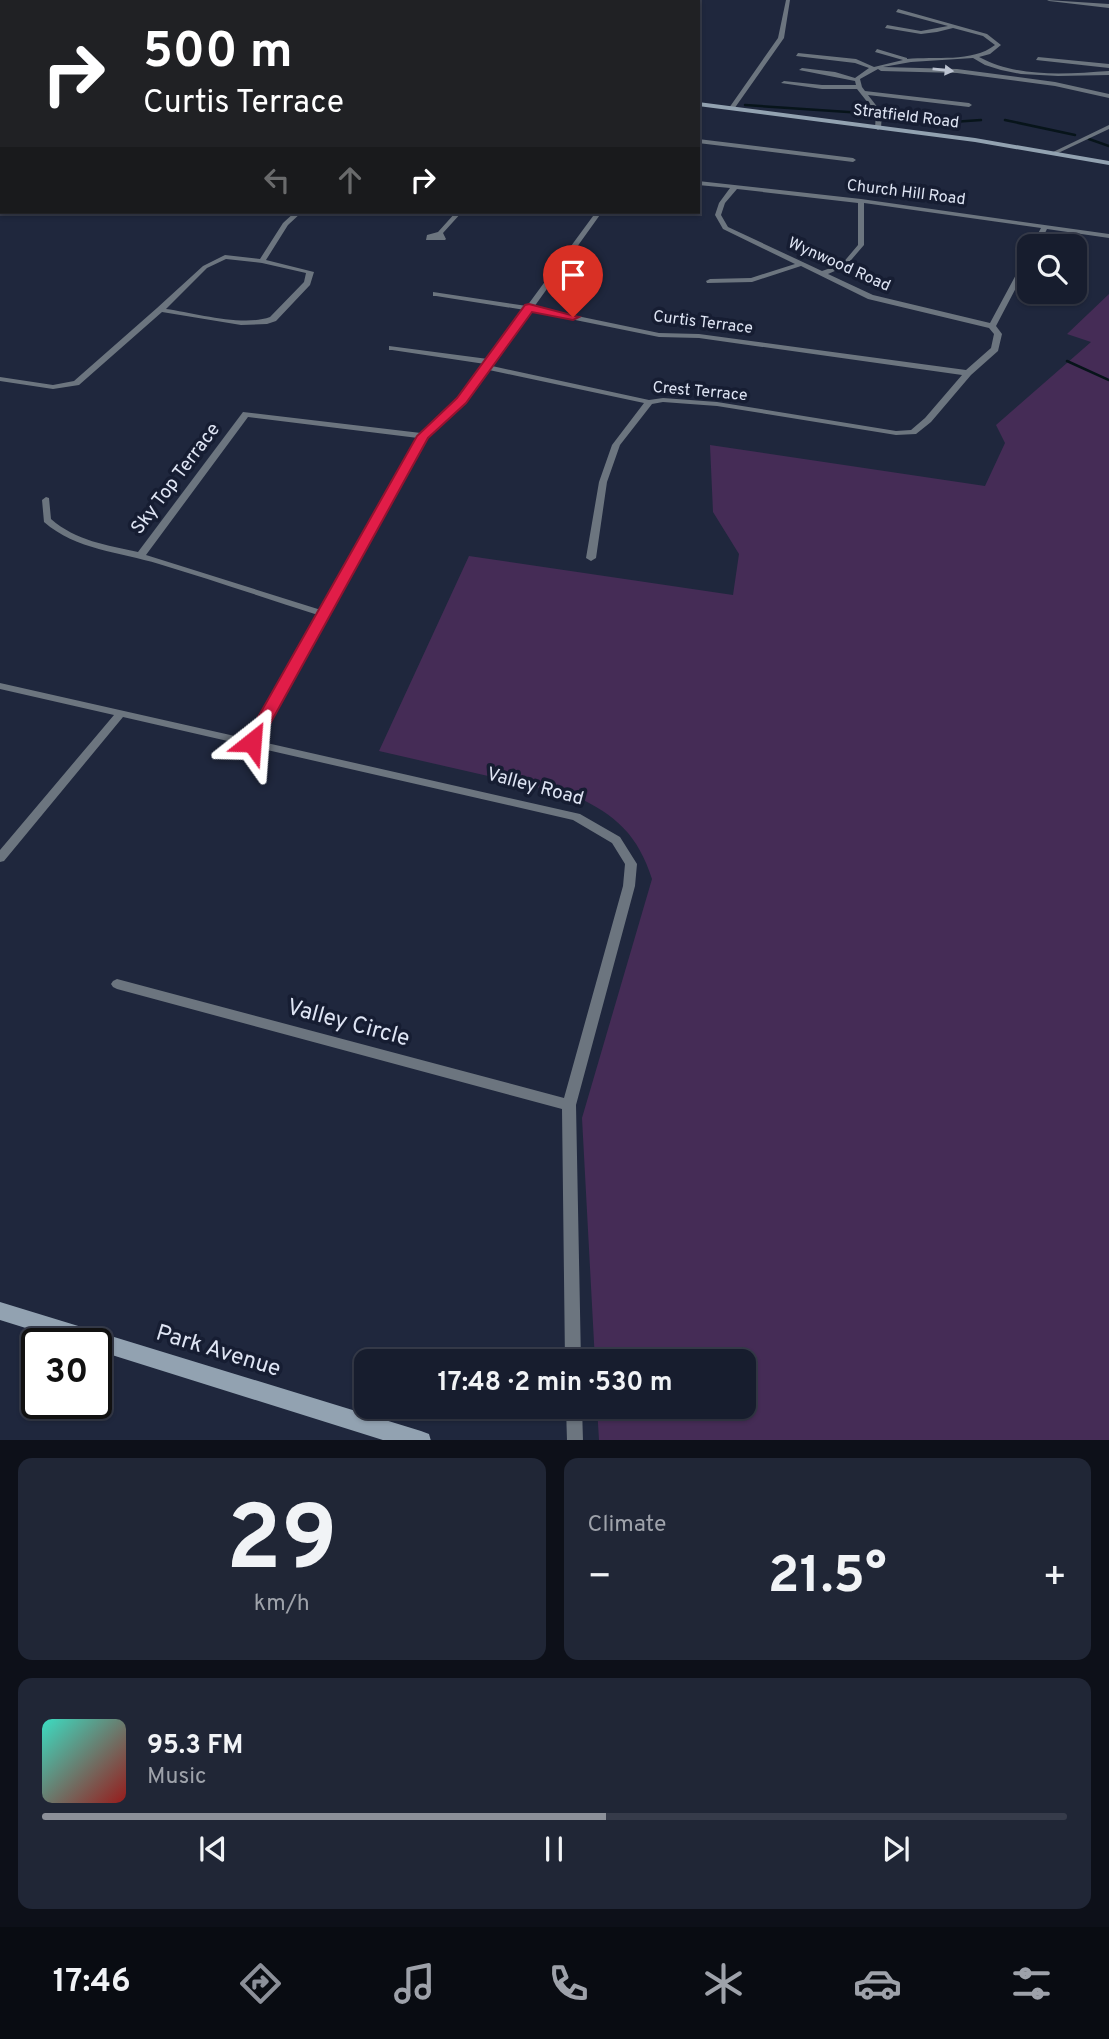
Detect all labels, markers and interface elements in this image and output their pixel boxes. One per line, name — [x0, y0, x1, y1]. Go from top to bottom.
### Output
text: 500 m — [143, 23, 293, 85]
icon: right — [28, 28, 119, 119]
one-way arrow — [932, 64, 954, 75]
text: Curtis Terrace — [143, 84, 344, 124]
street label: Stratfield Road — [852, 101, 960, 133]
icon: left — [258, 161, 296, 199]
icon: ahead — [331, 161, 369, 199]
icon: right — [404, 161, 442, 199]
street label: Church Hill Road — [845, 176, 967, 210]
street label: Wynwood Road — [785, 233, 893, 297]
map controls — [1017, 234, 1087, 304]
button: search — [1017, 234, 1087, 304]
pin — [543, 245, 603, 317]
icon: arrive — [554, 256, 592, 294]
street label: Curtis Terrace — [652, 307, 754, 339]
street label: Crest Terrace — [652, 378, 748, 406]
street label: Sky Top Terrace — [126, 418, 226, 540]
position arrow — [215, 705, 289, 779]
street label: Valley Road — [484, 763, 586, 811]
street label: Valley Circle — [283, 994, 413, 1054]
street label: Park Avenue — [152, 1319, 284, 1385]
speed limit sign: 30 — [21, 1328, 112, 1419]
text: 17:48 · 2 min · 530 m — [437, 1367, 673, 1400]
text: 29 — [226, 1487, 338, 1602]
text: Climate — [588, 1511, 666, 1540]
text: 21.5° — [768, 1545, 887, 1611]
text: − — [588, 1554, 612, 1603]
text: + — [1042, 1554, 1067, 1603]
text: km/h — [254, 1590, 310, 1619]
text: 95.3 FM — [147, 1730, 243, 1763]
text: Music — [147, 1763, 207, 1792]
icon: previous — [194, 1830, 232, 1868]
icon: pause — [535, 1830, 573, 1868]
icon: next — [877, 1830, 915, 1868]
icon: directions — [236, 1959, 285, 2008]
icon: music — [390, 1959, 439, 2008]
icon: phone — [544, 1959, 593, 2008]
icon: climate — [699, 1959, 748, 2008]
icon: car — [853, 1959, 902, 2008]
icon: filters — [1007, 1959, 1056, 2008]
text: 17:46 — [53, 1963, 131, 2003]

